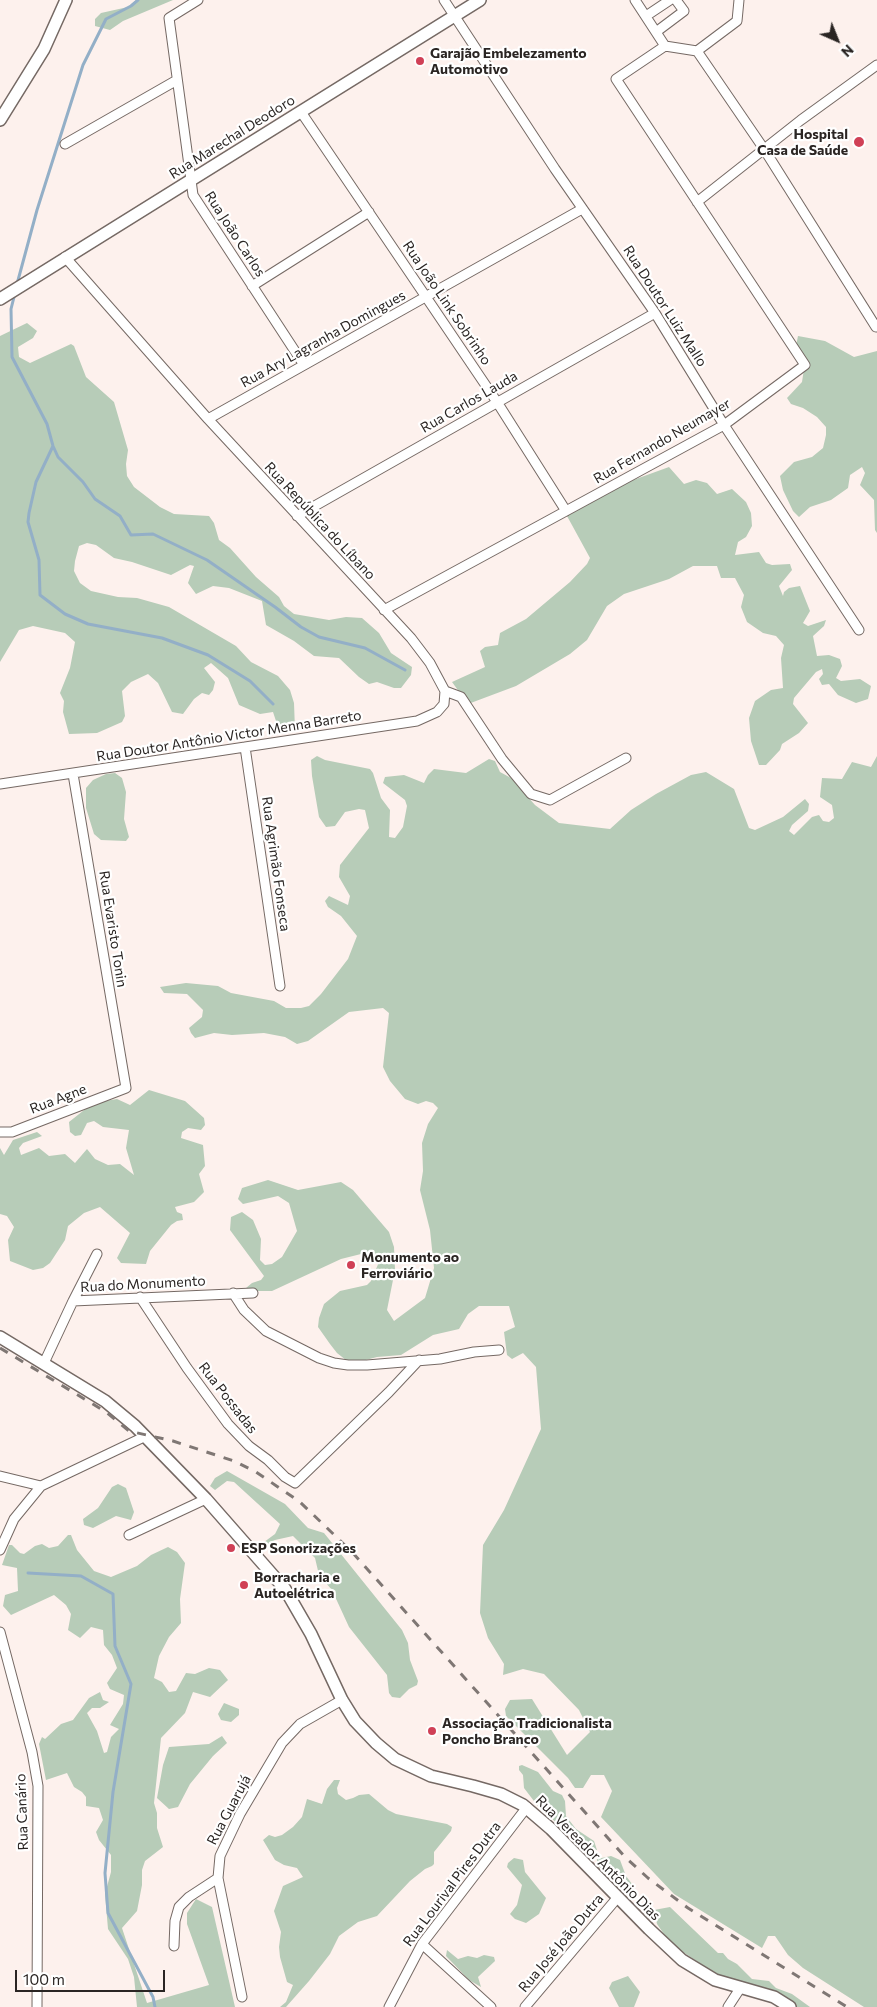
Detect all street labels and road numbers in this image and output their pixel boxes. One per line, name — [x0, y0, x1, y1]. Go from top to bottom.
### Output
street label: Rua Marechal Deodoro — [166, 91, 298, 183]
street label: Rua João Carlos — [201, 188, 269, 280]
street label: Rua João Link Sobrinho — [399, 238, 495, 368]
street label: Rua Doutor Luiz Mallo — [620, 242, 710, 370]
street label: Rua Ary Lagranha Domingues — [238, 287, 408, 391]
street label: Rua Carlos Lauda — [418, 367, 520, 437]
street label: Rua Fernando Neumayer — [590, 395, 734, 487]
street label: Rua República do Líbano — [261, 459, 379, 583]
street label: Rua Doutor Antônio Victor Menna Barreto — [95, 707, 363, 765]
street label: Rua Agrimão Fonseca — [258, 796, 294, 932]
street label: Rua Evaristo Tonin — [95, 870, 131, 988]
street label: Rua Agne — [27, 1081, 89, 1117]
street label: Rua do Monumento — [80, 1272, 206, 1296]
street label: Rua Possadas — [195, 1359, 261, 1437]
street label: Rua Guarujá — [204, 1772, 254, 1848]
street label: Rua Canário — [12, 1773, 32, 1851]
street label: Rua Vereador Antônio Dias — [532, 1792, 664, 1924]
street label: Rua Lourival Pires Dutra — [400, 1818, 504, 1950]
street label: Rua José João Dutra — [515, 1890, 607, 1996]

